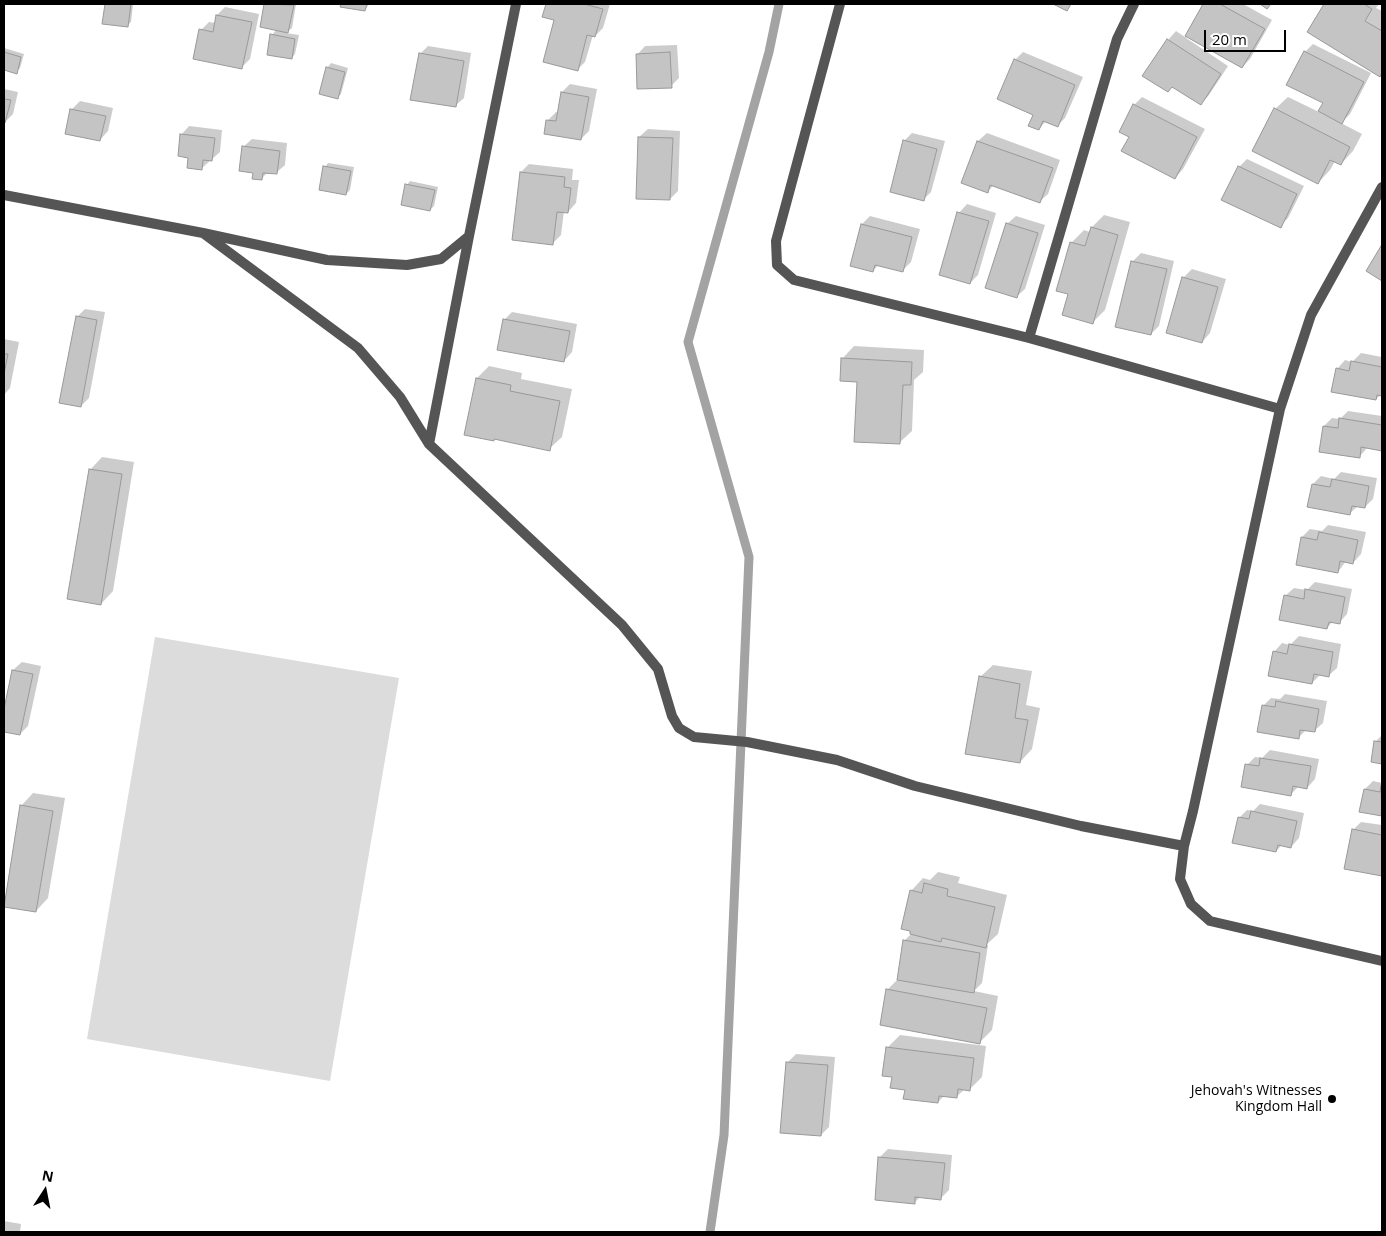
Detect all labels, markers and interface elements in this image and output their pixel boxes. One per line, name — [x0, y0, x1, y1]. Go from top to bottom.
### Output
scale bar — [1206, 20, 1288, 52]
text: 20 m — [1212, 29, 1247, 49]
place label: Jehovah's Witnesses Kingdom Hall — [1191, 1083, 1322, 1116]
marker: Jehovah's Witnesses Kingdom Hall — [1326, 1093, 1338, 1105]
text: N — [41, 1165, 55, 1186]
north arrow — [20, 1166, 70, 1216]

